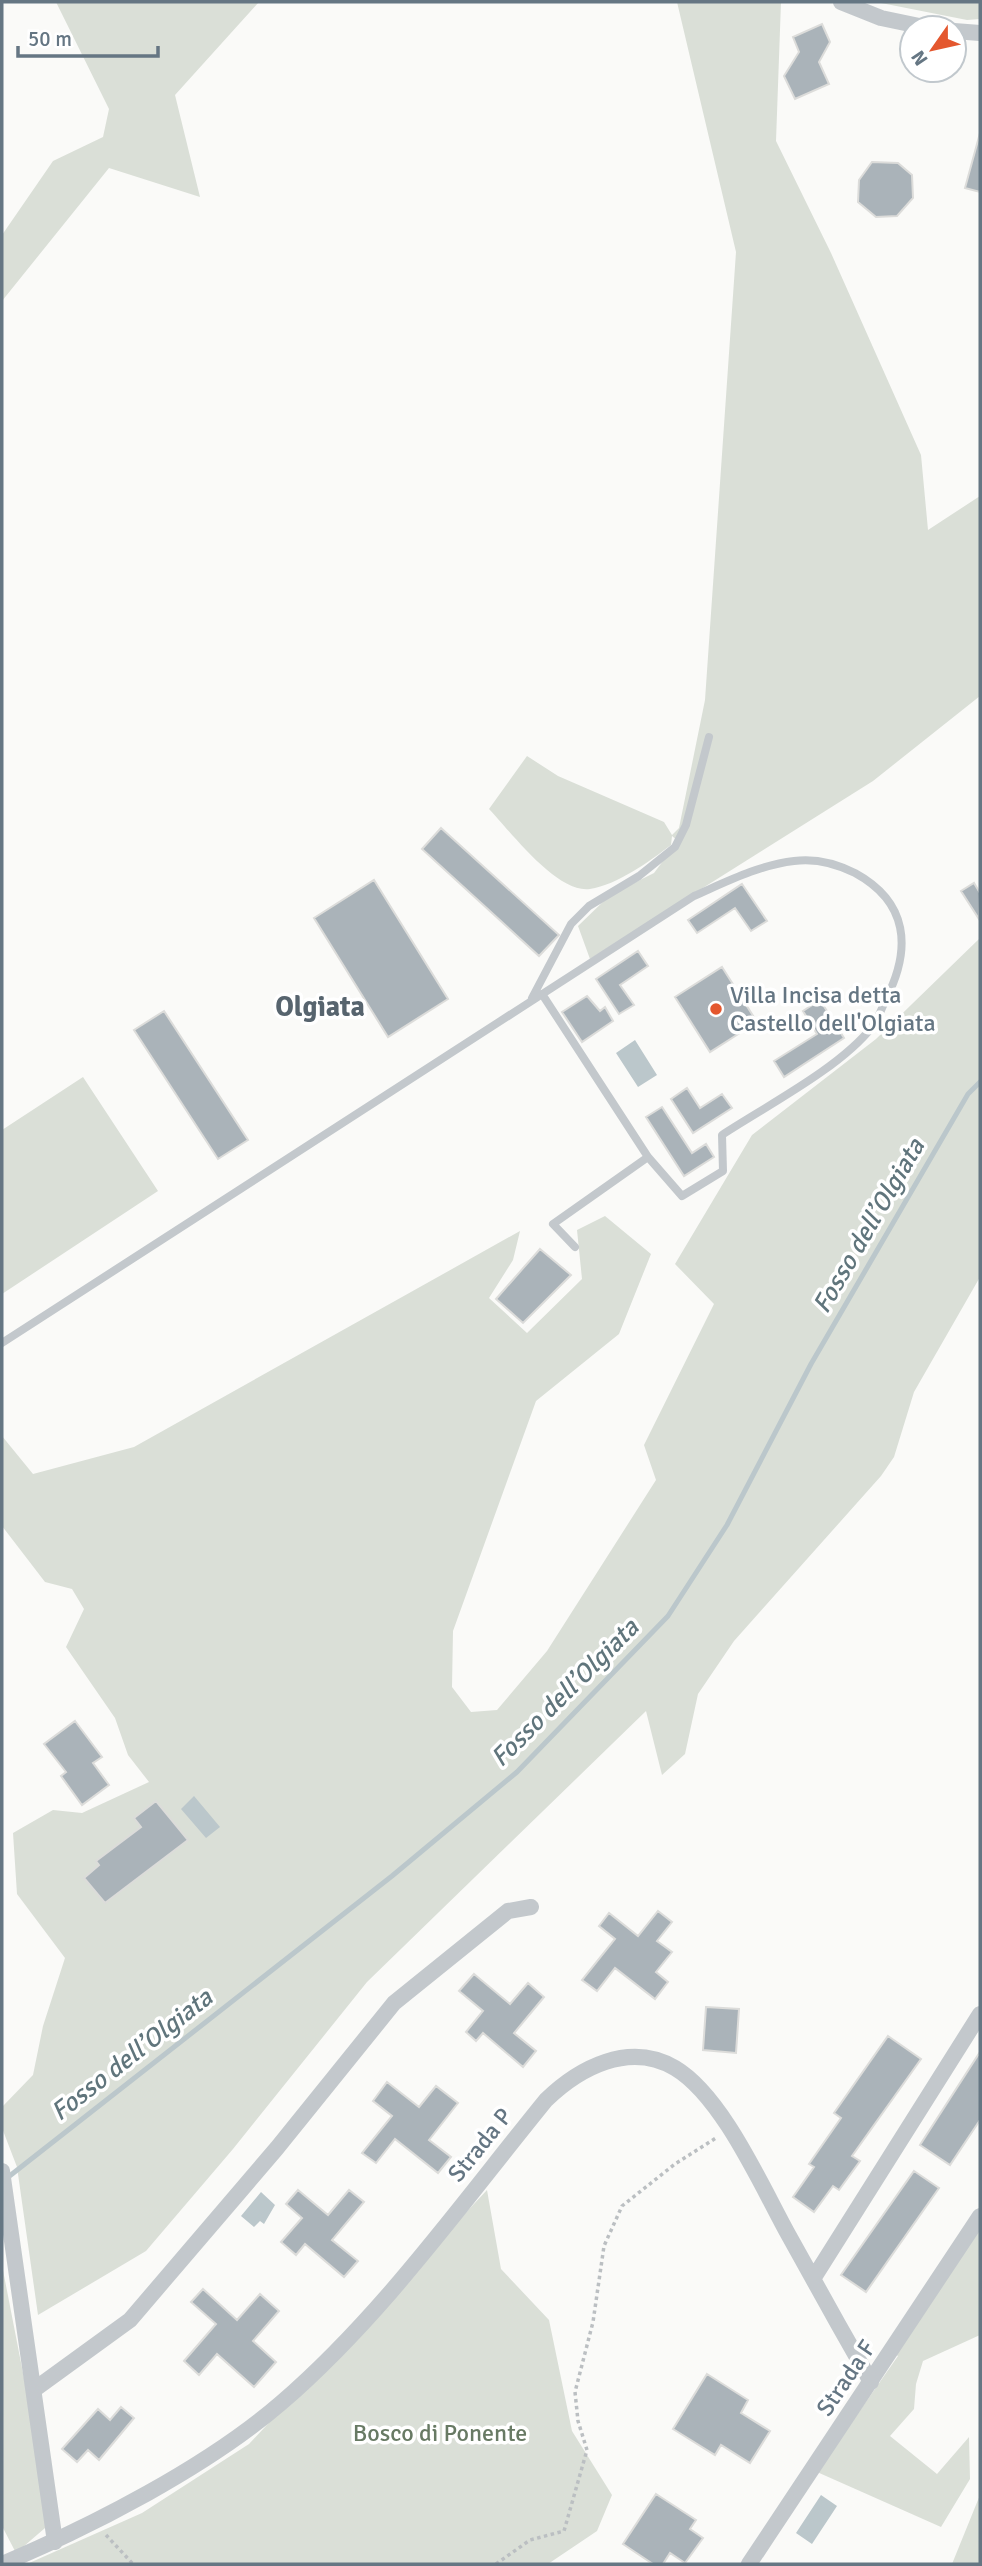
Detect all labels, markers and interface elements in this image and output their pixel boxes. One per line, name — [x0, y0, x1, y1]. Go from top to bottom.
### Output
scale bar — [18, 14, 158, 58]
north arrow — [898, 14, 968, 84]
text: 50 m — [28, 26, 72, 52]
text: N — [906, 46, 933, 70]
place label: Villa Incisa detta Castello dell'Olgiata — [730, 980, 936, 1038]
district label: Olgiata — [275, 990, 365, 1024]
marker: Villa Incisa detta Castello dell'Olgiata — [708, 1001, 724, 1017]
water label: Fosso dell’Olgiata — [806, 1132, 932, 1319]
water label: Fosso dell’Olgiata — [484, 1612, 646, 1774]
water label: Fosso dell’Olgiata — [45, 1981, 220, 2128]
street label: Strada P — [441, 2102, 519, 2188]
street label: Strada F — [810, 2334, 882, 2422]
park label: Bosco di Ponente — [353, 2418, 527, 2448]

